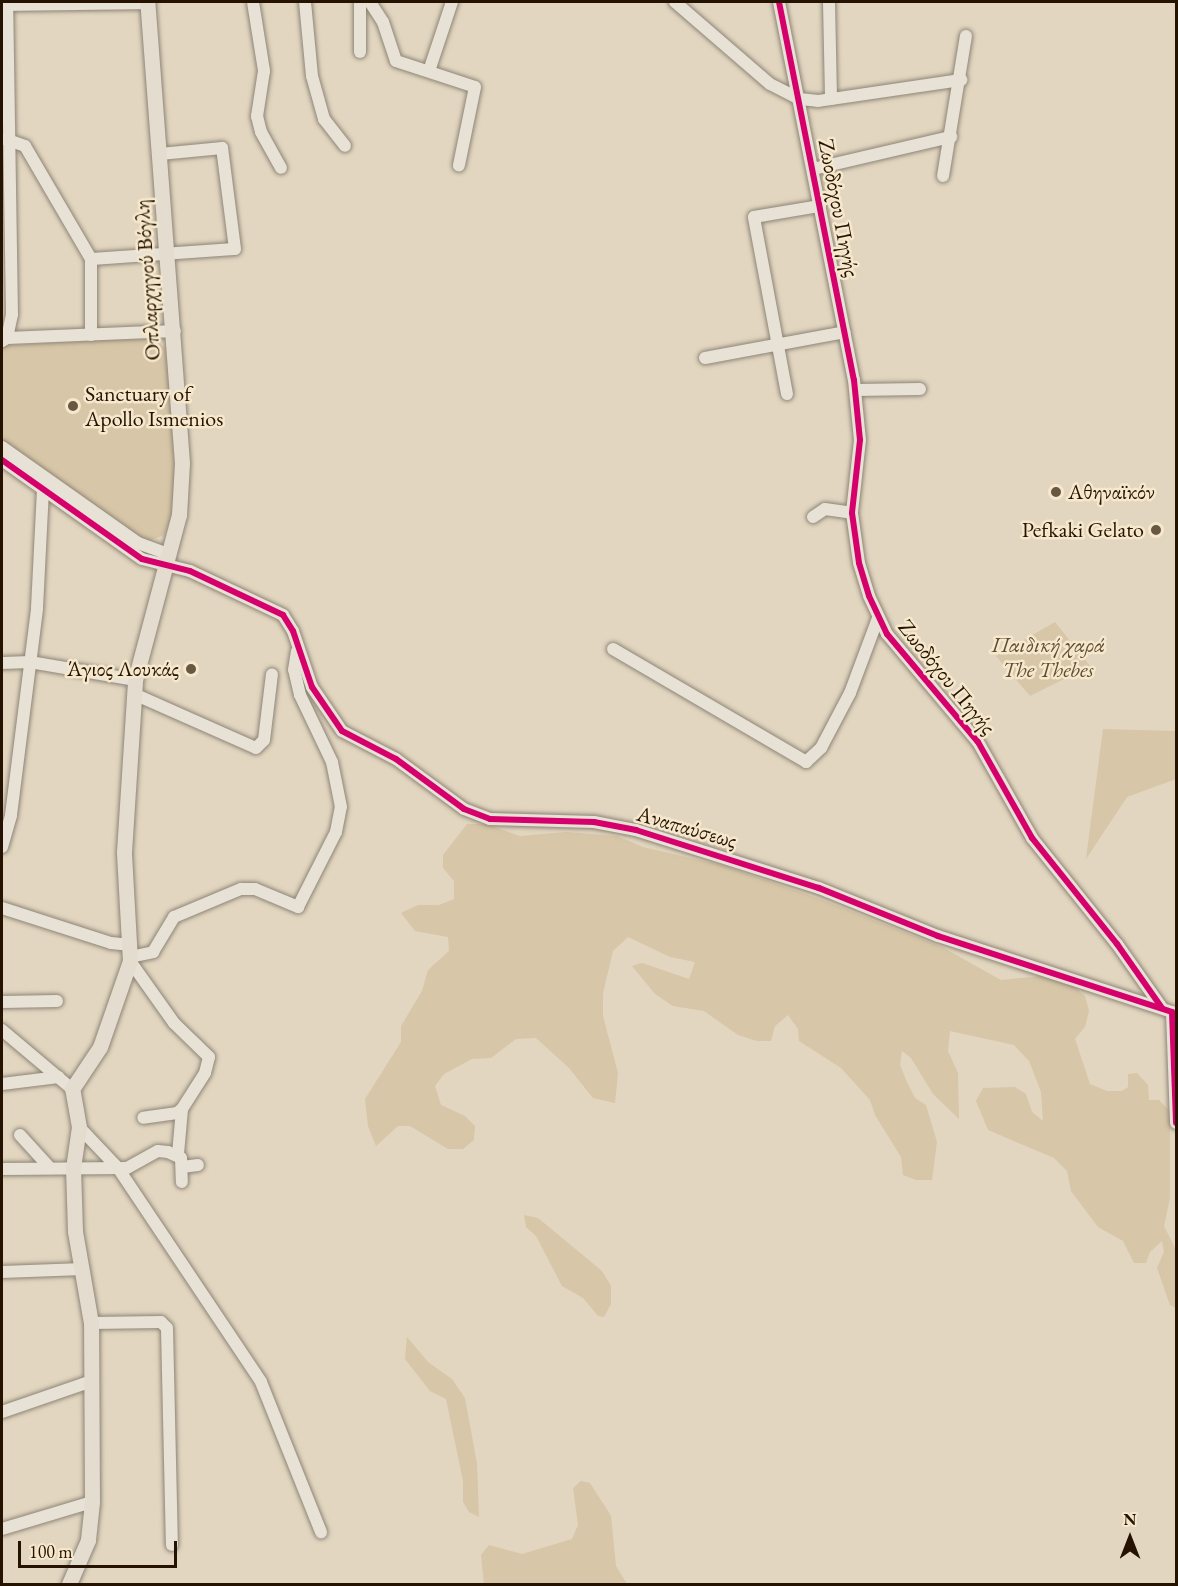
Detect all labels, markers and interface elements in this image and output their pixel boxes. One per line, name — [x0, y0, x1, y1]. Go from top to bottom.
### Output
street label: Ζωοδόχου Πηγής — [813, 137, 865, 279]
street label: Οπλαρχηγού Βόγλη — [128, 199, 166, 361]
place label: Sanctuary of Apollo Ismenios — [85, 380, 223, 432]
marker: Sanctuary of Apollo Ismenios — [66, 399, 80, 413]
place label: Αθηναϊκόν — [1068, 479, 1155, 505]
marker: Αθηναϊκόν — [1049, 485, 1063, 499]
place label: Pefkaki Gelato — [1022, 517, 1144, 543]
marker: Pefkaki Gelato — [1149, 523, 1163, 537]
street label: Ζωοδόχου Πηγής — [893, 614, 1001, 740]
park label: Παιδική χαρά The Thebes — [992, 631, 1104, 682]
place label: Άγιος Λουκάς — [67, 656, 179, 682]
marker: Άγιος Λουκάς — [184, 662, 198, 676]
street label: Αναπαύσεως — [634, 800, 740, 854]
north arrow — [1100, 1508, 1160, 1568]
text: N — [1124, 1509, 1136, 1530]
scale bar — [21, 1529, 180, 1567]
text: 100 m — [29, 1540, 73, 1563]

